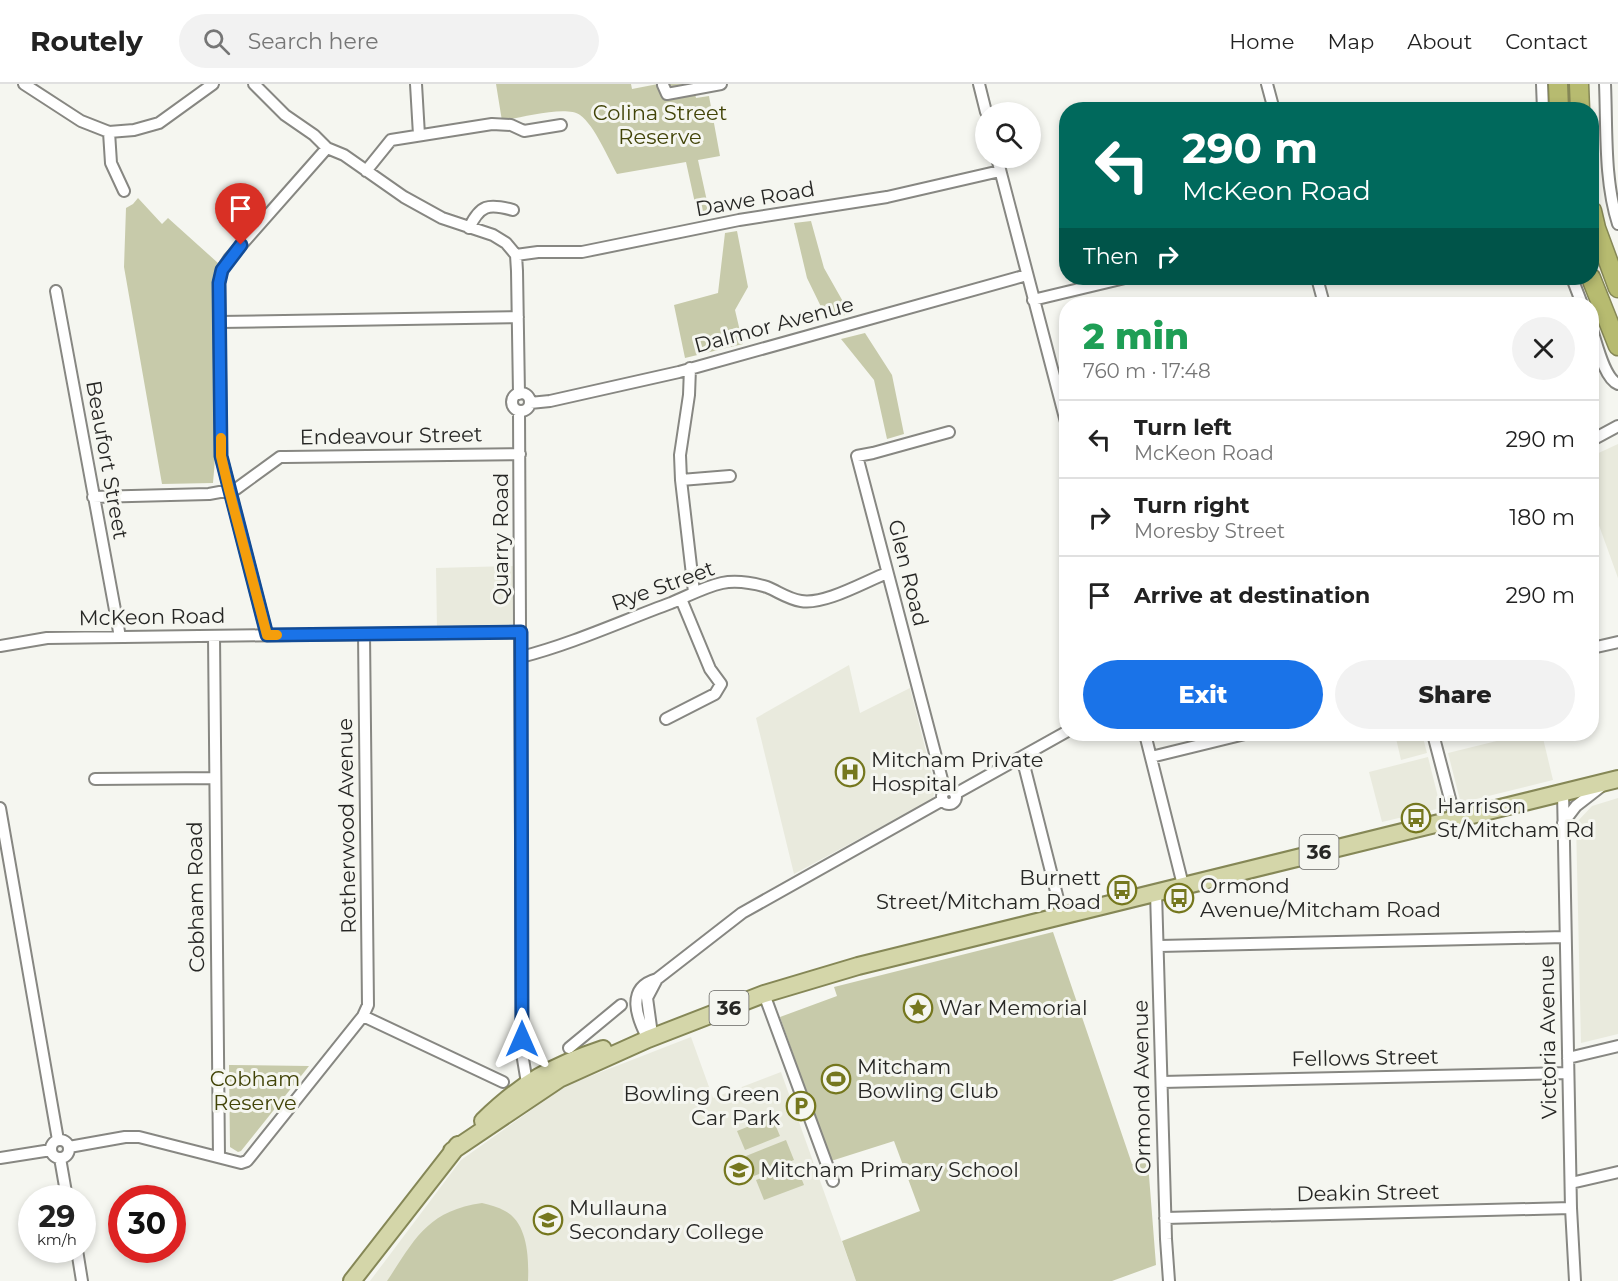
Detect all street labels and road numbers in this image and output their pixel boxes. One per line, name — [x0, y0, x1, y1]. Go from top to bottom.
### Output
street label: Dawe Road — [693, 176, 817, 221]
street label: Dalmor Avenue — [691, 291, 856, 358]
street label: Beaufort Street — [81, 378, 134, 541]
street label: Endeavour Street — [299, 421, 483, 450]
street label: Quarry Road — [488, 473, 513, 605]
street label: Glen Road — [883, 517, 934, 629]
street label: Rye Street — [608, 555, 718, 616]
street label: McKeon Road — [78, 603, 226, 630]
street label: Rotherwood Avenue — [332, 718, 361, 934]
street label: Cobham Road — [182, 821, 209, 973]
road number: 36 — [1300, 835, 1338, 869]
street label: Victoria Avenue — [1534, 955, 1561, 1119]
road number: 36 — [710, 991, 748, 1025]
street label: Ormond Avenue — [1127, 1000, 1156, 1174]
street label: Fellows Street — [1291, 1044, 1439, 1071]
street label: Deakin Street — [1296, 1179, 1440, 1206]

